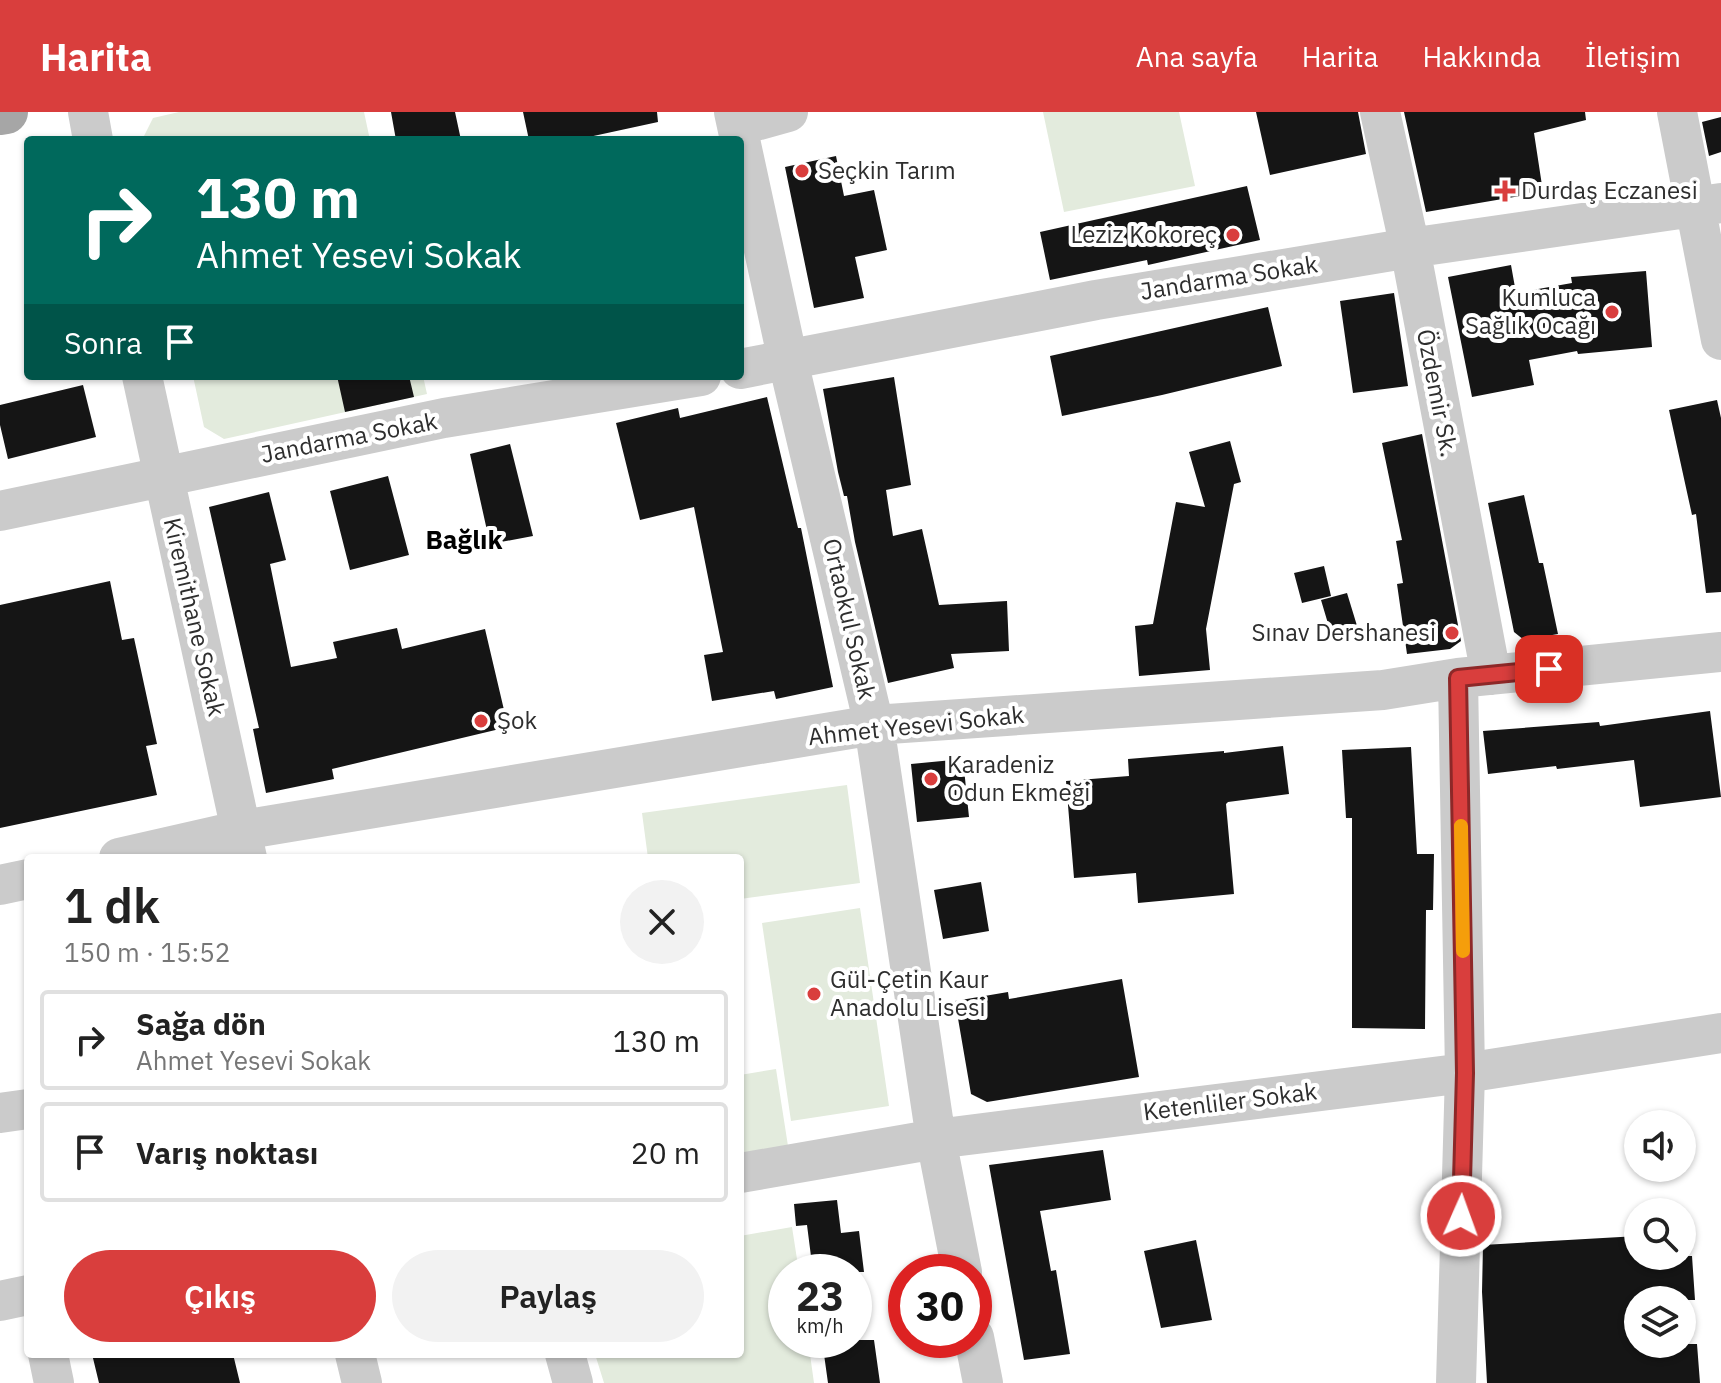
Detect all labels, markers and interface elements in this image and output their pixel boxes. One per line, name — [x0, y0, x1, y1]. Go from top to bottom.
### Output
text: Harita — [40, 32, 152, 81]
text: Ana sayfa — [1136, 38, 1258, 75]
text: Harita — [1302, 38, 1379, 75]
text: Hakkında — [1423, 38, 1541, 75]
text: İletişim — [1585, 38, 1681, 75]
place label: Seçkin Tarım — [818, 154, 956, 186]
text: 130 m — [196, 161, 360, 233]
marker: Seçkin Tarım — [793, 162, 811, 180]
icon: right — [64, 168, 168, 272]
place label: Durdaş Eczanesi — [1521, 174, 1698, 206]
marker: Durdaş Eczanesi — [1496, 182, 1514, 200]
place label: Leziz Kokoreç — [1071, 218, 1217, 250]
marker: Leziz Kokoreç — [1224, 226, 1242, 244]
text: Ahmet Yesevi Sokak — [196, 231, 521, 278]
street label: Jandarma Sokak — [1138, 247, 1320, 307]
place label: Kumluca Sağlık Ocağı — [1465, 281, 1596, 341]
marker: Kumluca Sağlık Ocağı — [1603, 303, 1621, 321]
icon: arrive — [158, 320, 202, 364]
text: Sonra — [64, 323, 142, 362]
street label: Özdemir Sk. — [1410, 326, 1466, 459]
street label: Jandarma Sokak — [258, 404, 440, 470]
street label: Kiremithane Sokak — [157, 514, 233, 719]
district label: Bağlık — [425, 522, 503, 556]
street label: Ortaokul Sokak — [816, 535, 884, 703]
place label: Sınav Dershanesi — [1252, 616, 1436, 648]
marker: Sınav Dershanesi — [1443, 624, 1461, 642]
pin — [1515, 635, 1583, 703]
icon: arrive — [1527, 647, 1571, 691]
street label: Ahmet Yesevi Sokak — [806, 698, 1026, 752]
place label: Şok — [497, 704, 537, 736]
marker: Şok — [472, 712, 490, 730]
place label: Karadeniz Odun Ekmeği — [947, 748, 1090, 808]
marker: Karadeniz Odun Ekmeği — [922, 770, 940, 788]
text: 1 dk — [64, 874, 160, 936]
button: close — [620, 880, 704, 964]
text: 150 m · 15:52 — [64, 935, 230, 969]
place label: Gül-Çetin Kaur Anadolu Lisesi — [830, 963, 989, 1023]
marker: Gül-Çetin Kaur Anadolu Lisesi — [805, 985, 823, 1003]
text: Sağa dön — [136, 1004, 266, 1043]
icon: right — [68, 1018, 112, 1062]
text: 130 m — [613, 1021, 700, 1060]
text: Ahmet Yesevi Sokak — [136, 1043, 371, 1077]
street label: Ketenliler Sokak — [1141, 1074, 1319, 1128]
map controls — [1624, 1110, 1696, 1358]
button: sound — [1624, 1110, 1696, 1182]
icon: arrive — [68, 1130, 112, 1174]
text: Varış noktası — [136, 1133, 318, 1172]
text: 20 m — [631, 1133, 700, 1172]
position arrow — [1419, 1174, 1503, 1258]
button: search — [1624, 1198, 1696, 1270]
button: Çıkış — [64, 1250, 376, 1342]
button: Paylaş — [392, 1250, 704, 1342]
speed limit sign: 30 — [888, 1254, 992, 1358]
text: 23 — [796, 1270, 844, 1322]
button: layers — [1624, 1286, 1696, 1358]
text: km/h — [796, 1312, 844, 1339]

